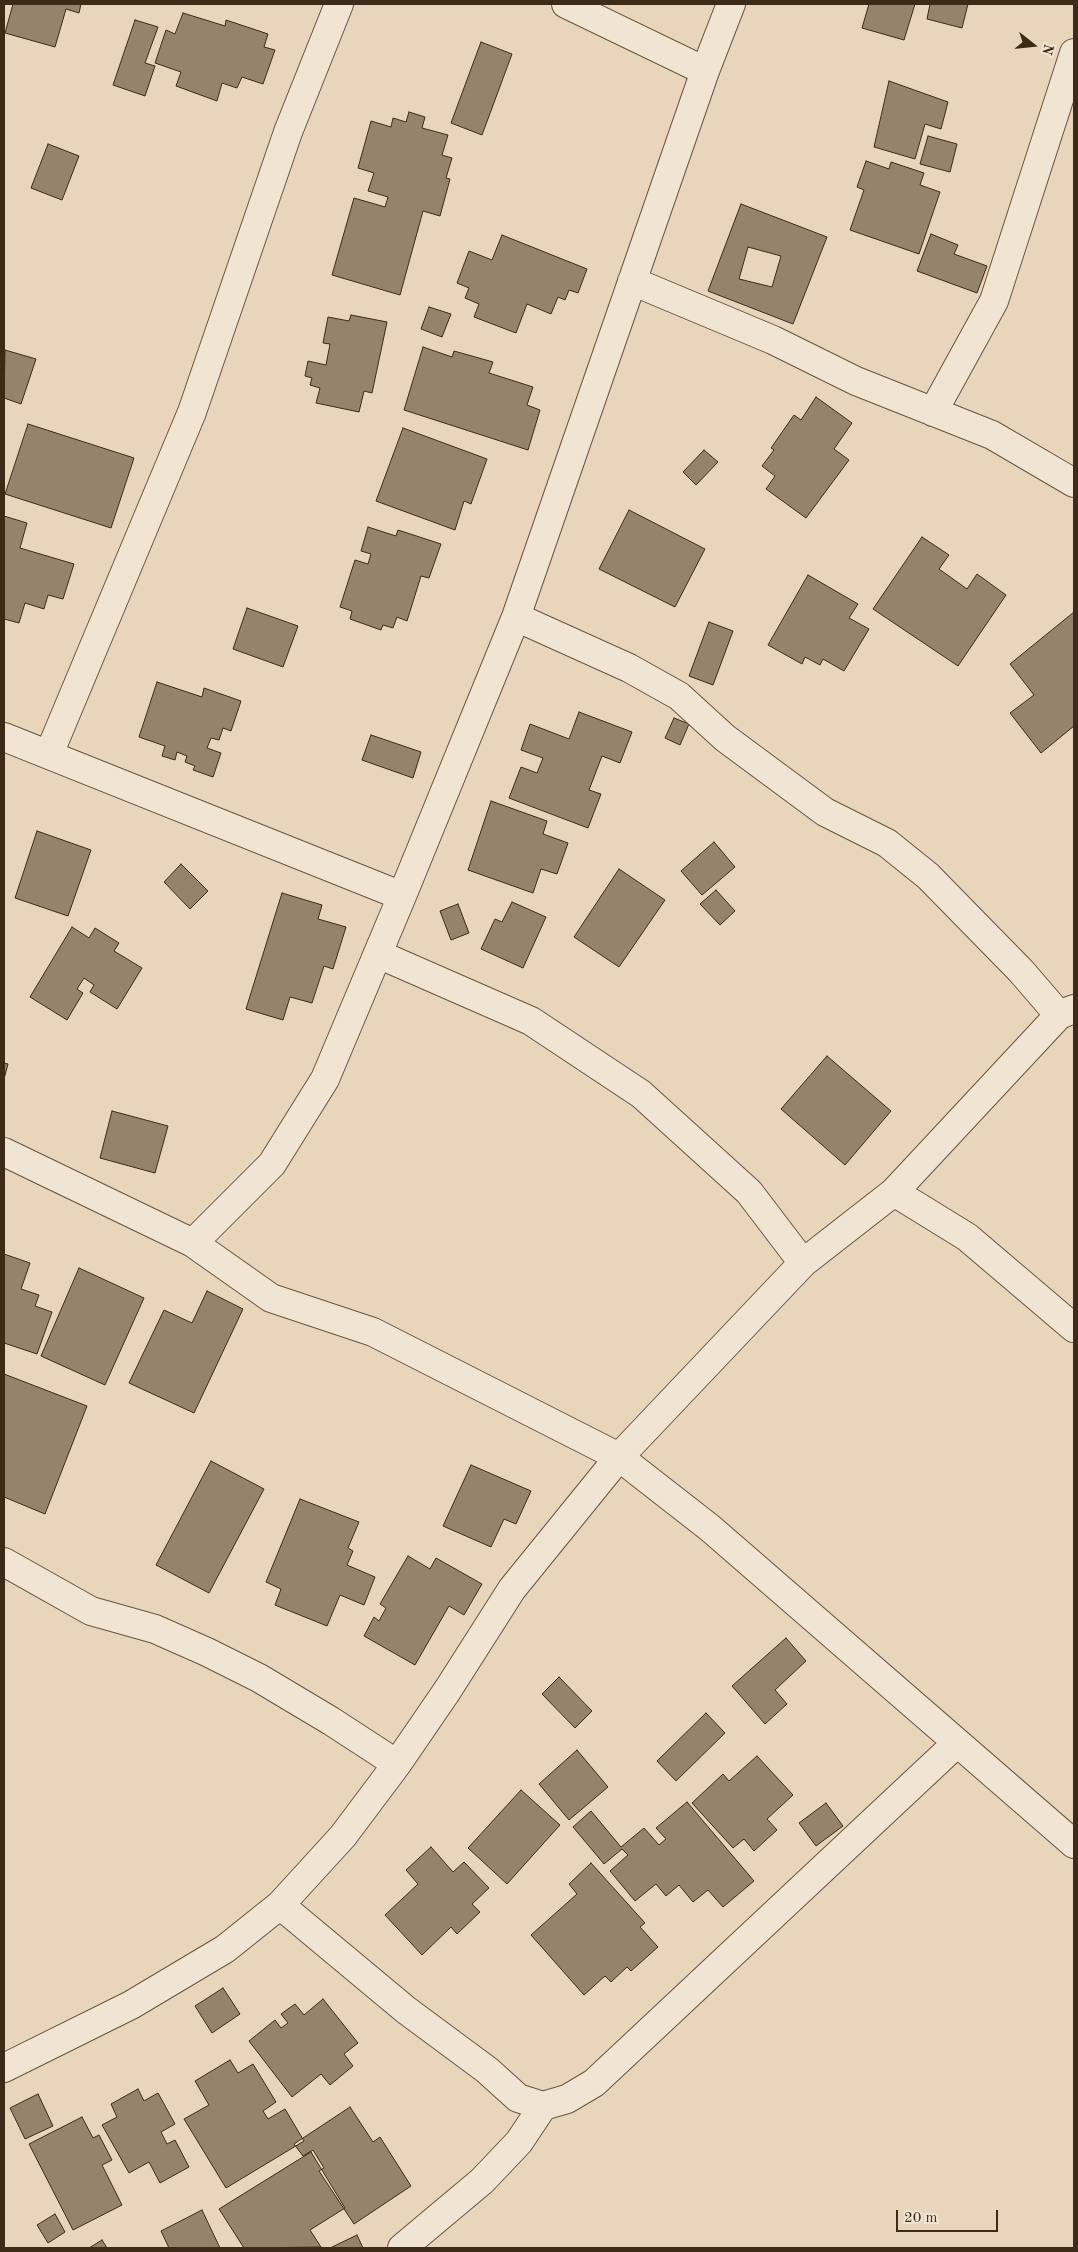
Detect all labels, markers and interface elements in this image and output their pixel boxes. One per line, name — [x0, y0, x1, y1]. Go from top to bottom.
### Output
north arrow — [1008, 20, 1058, 70]
text: N — [1039, 42, 1056, 56]
scale bar — [898, 2200, 1000, 2232]
text: 20 m — [904, 2211, 938, 2226]

